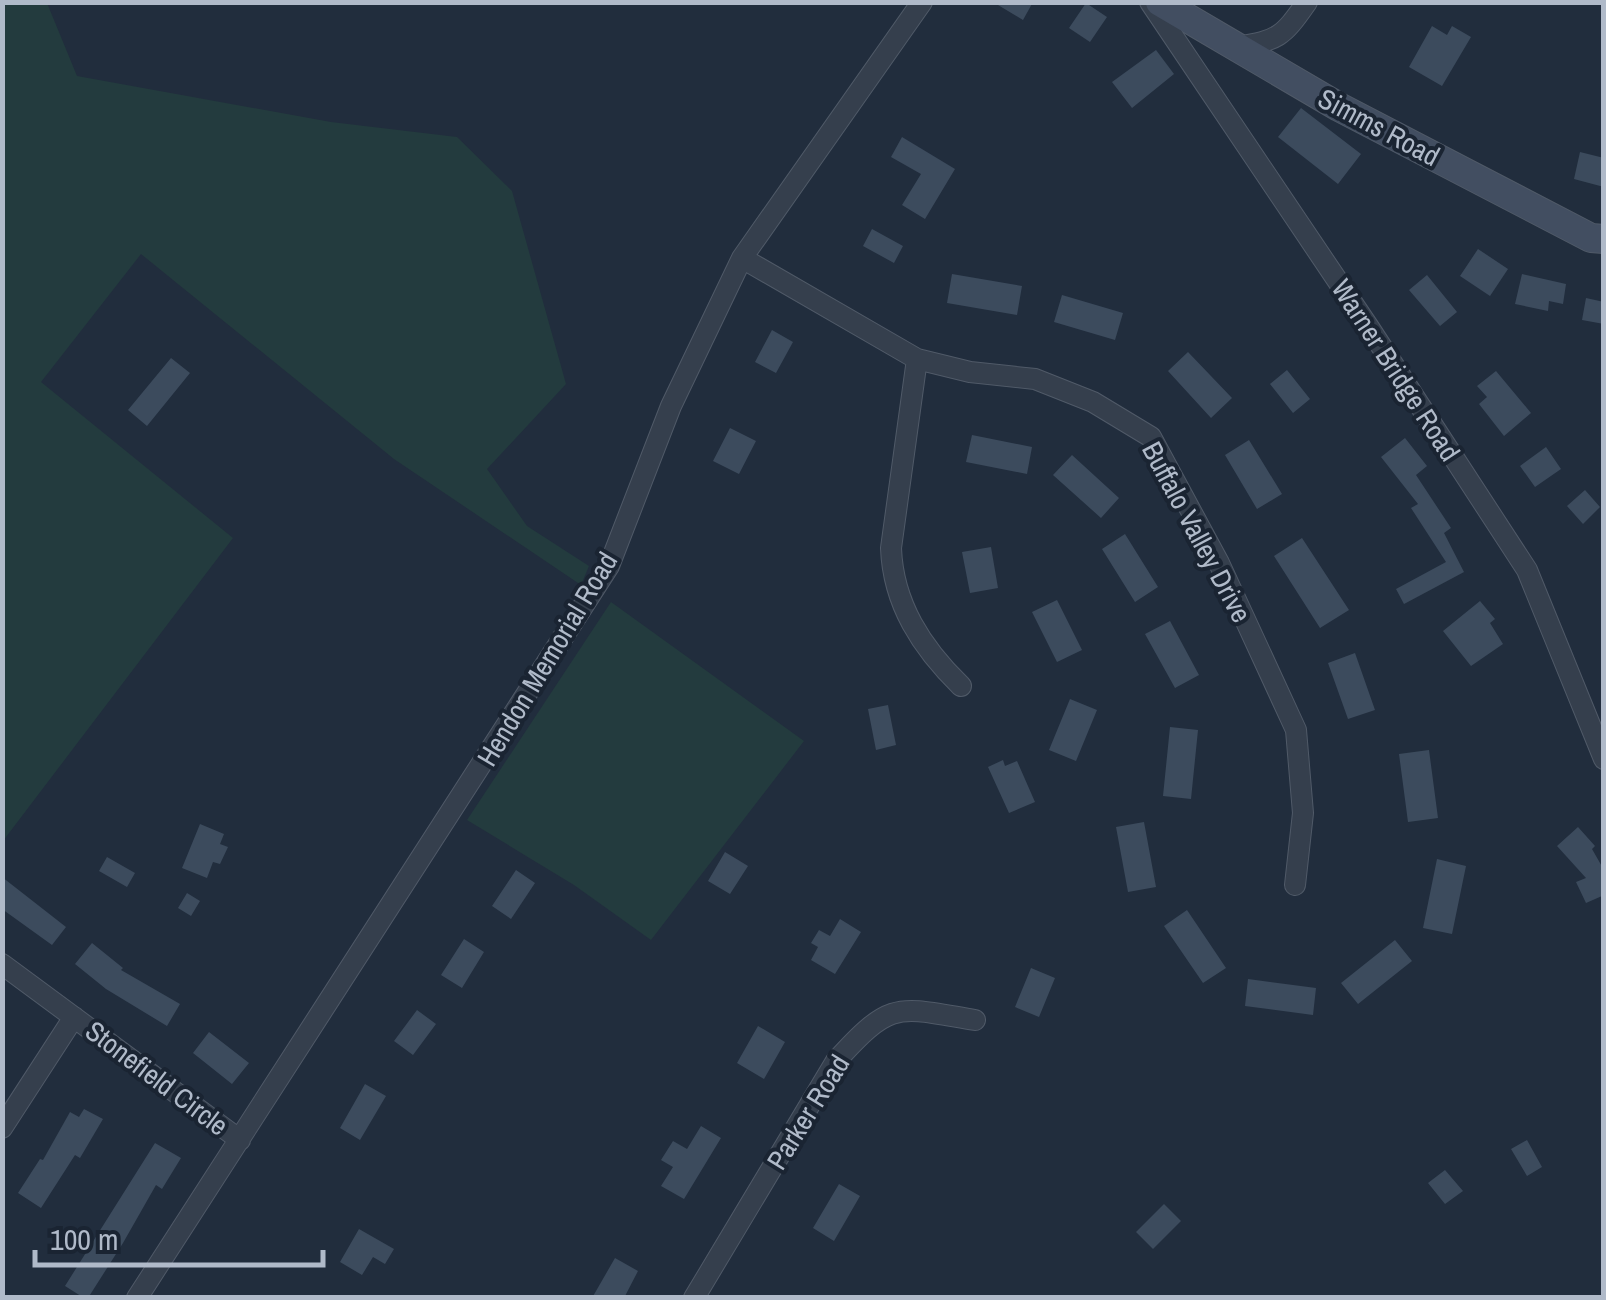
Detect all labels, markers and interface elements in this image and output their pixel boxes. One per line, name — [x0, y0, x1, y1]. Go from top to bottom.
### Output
street label: Simms Road — [1311, 79, 1447, 175]
street label: Warner Bridge Road — [1323, 272, 1469, 468]
street label: Buffalo Valley Drive — [1133, 435, 1261, 629]
street label: Hendon Memorial Road — [468, 545, 626, 773]
street label: Stonefield Circle — [78, 1012, 236, 1144]
street label: Parker Road — [758, 1047, 858, 1177]
scale bar — [35, 1205, 322, 1267]
text: 100 m — [50, 1219, 118, 1259]

